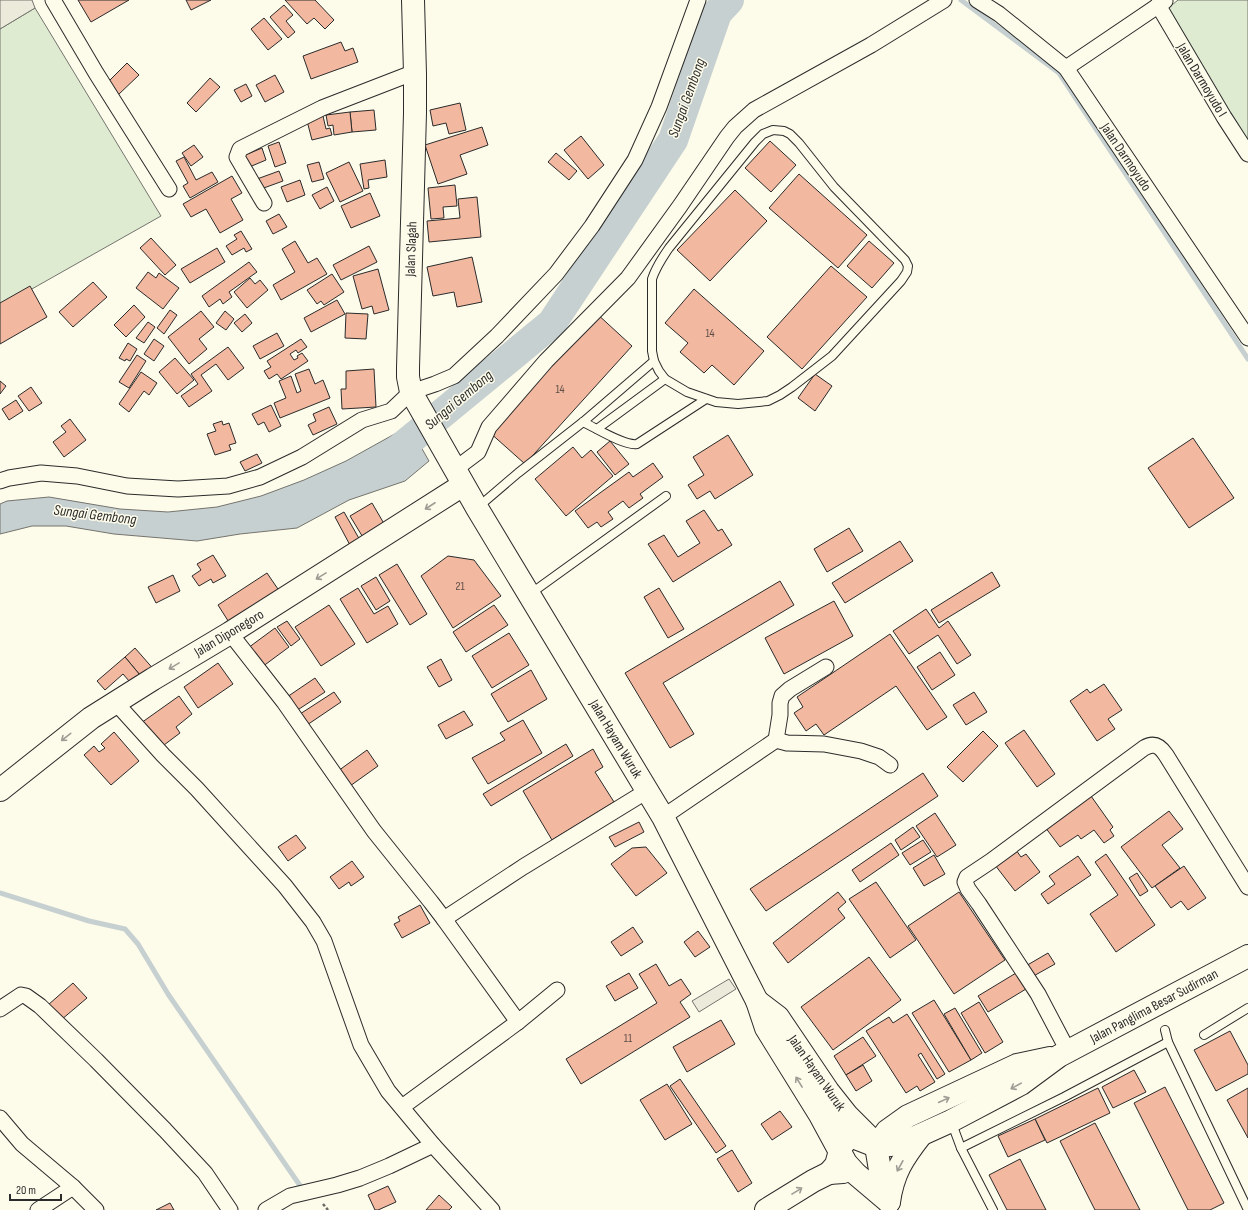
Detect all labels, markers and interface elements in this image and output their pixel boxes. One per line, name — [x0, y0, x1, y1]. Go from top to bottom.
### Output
street label: Jalan Darmoyudo I — [1173, 39, 1231, 120]
water label: Sungai Gembong — [664, 56, 710, 140]
street label: Jalan Darmoyudo — [1097, 119, 1155, 194]
street label: Jalan Slagah — [402, 221, 420, 278]
house number: 14 — [705, 326, 715, 341]
water label: Sungai Gembong — [421, 366, 497, 434]
house number: 14 — [555, 382, 565, 397]
water label: Sungai Gembong — [53, 501, 137, 529]
one-way arrow — [425, 502, 436, 510]
one-way arrow — [316, 572, 327, 580]
house number: 21 — [455, 579, 465, 594]
street label: Jalan Diponegoro — [190, 605, 267, 661]
one-way arrow — [168, 663, 180, 671]
street label: Jalan Hayam Wuruk — [585, 696, 646, 782]
one-way arrow — [60, 733, 71, 742]
street label: Jalan Panglima Besar Sudirman — [1086, 965, 1221, 1047]
house number: 11 — [624, 1031, 633, 1046]
street label: Jalan Hayam Wuruk — [784, 1031, 850, 1115]
one-way arrow — [794, 1076, 802, 1088]
one-way arrow — [1010, 1083, 1022, 1091]
one-way arrow — [937, 1096, 949, 1103]
one-way arrow — [895, 1160, 903, 1172]
scale bar — [10, 1176, 61, 1202]
text: 20 m — [16, 1183, 36, 1198]
one-way arrow — [791, 1187, 802, 1195]

